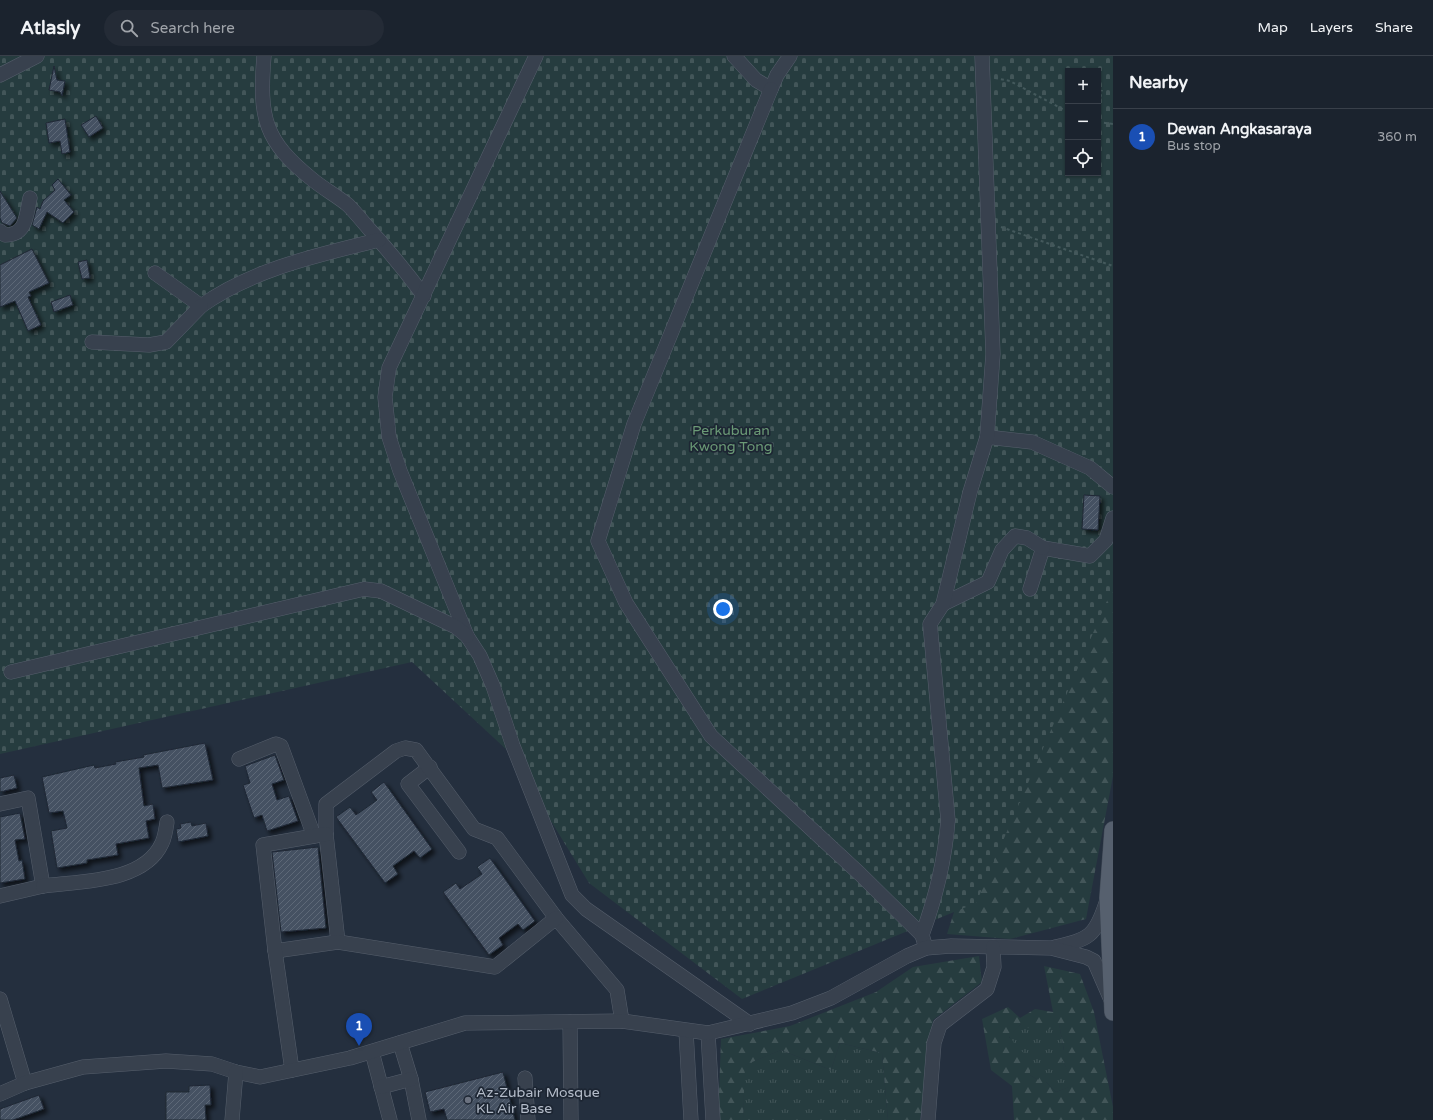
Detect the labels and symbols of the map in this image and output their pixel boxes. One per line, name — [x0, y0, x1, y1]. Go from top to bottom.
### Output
park label: Perkuburan Kwong Tong — [689, 422, 773, 455]
your location — [713, 599, 733, 619]
pin: 1 — [346, 1013, 372, 1046]
place label: Az-Zubair Mosque KL Air Base — [476, 1084, 600, 1117]
marker: Az-Zubair Mosque KL Air Base — [463, 1095, 473, 1105]

